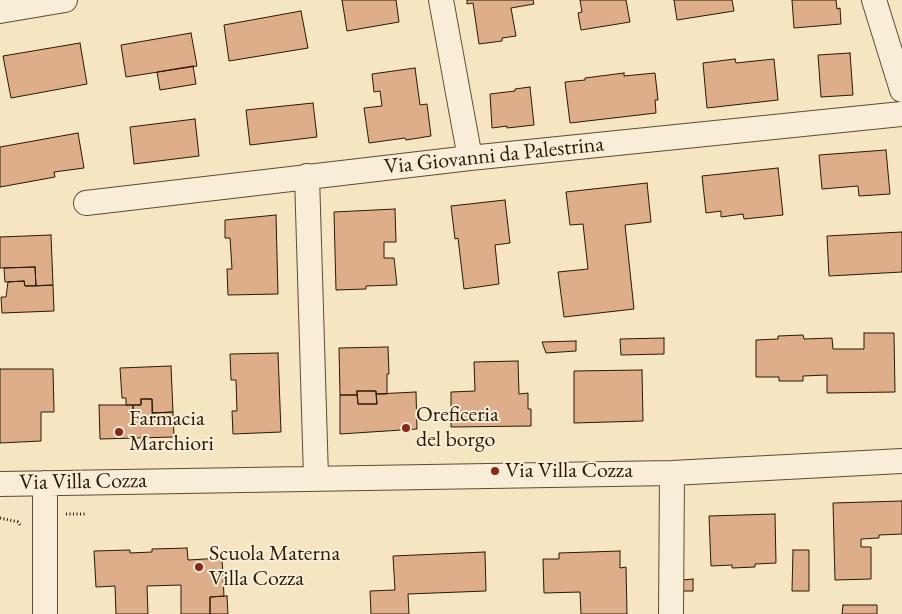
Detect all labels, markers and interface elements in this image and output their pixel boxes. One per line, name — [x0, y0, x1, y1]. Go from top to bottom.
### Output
street label: Via Giovanni da Palestrina — [383, 131, 605, 181]
place label: Oreficeria del borgo — [416, 402, 499, 454]
place label: Farmacia Marchiori — [129, 406, 214, 458]
marker: Oreficeria del borgo — [400, 422, 412, 434]
marker: Farmacia Marchiori — [113, 426, 125, 438]
place label: Via Villa Cozza — [505, 458, 633, 484]
marker: Via Villa Cozza — [489, 465, 501, 477]
street label: Via Villa Cozza — [19, 468, 147, 496]
place label: Scuola Materna Villa Cozza — [209, 541, 340, 592]
marker: Scuola Materna Villa Cozza — [193, 561, 205, 573]

